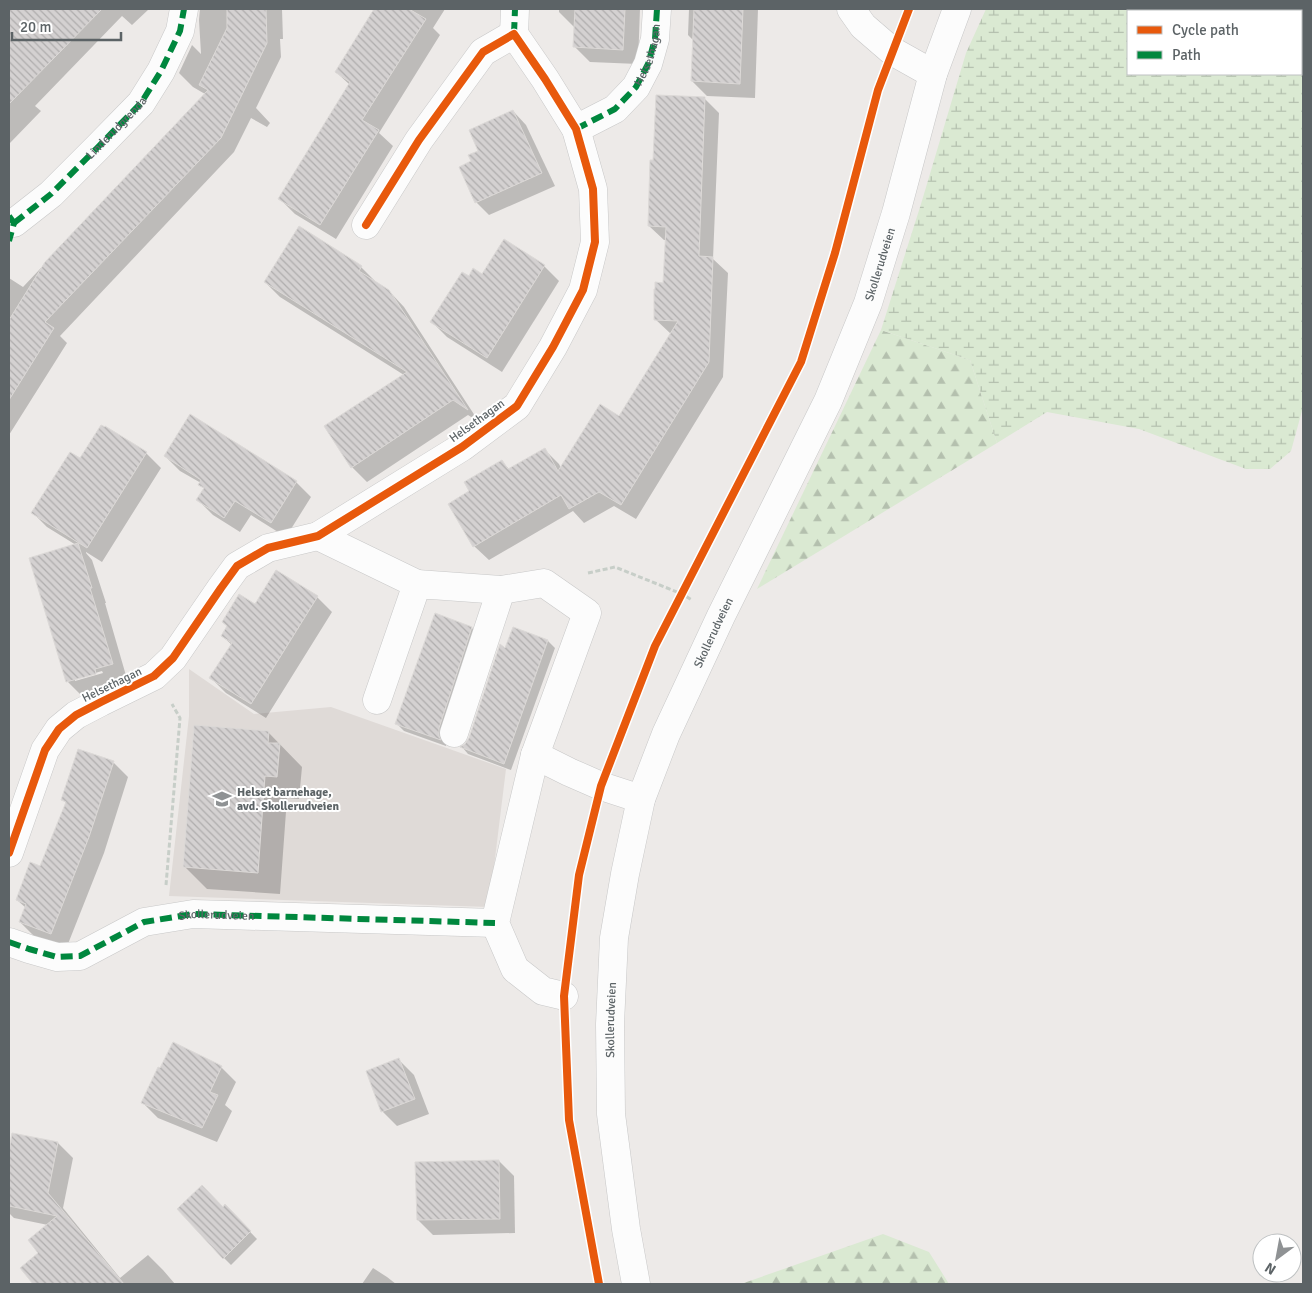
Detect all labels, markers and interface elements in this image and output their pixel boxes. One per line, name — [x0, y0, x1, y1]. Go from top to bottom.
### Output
scale bar — [12, 10, 121, 42]
legend — [1127, 10, 1302, 75]
text: 20 m — [20, 18, 51, 36]
text: Cycle path — [1172, 21, 1239, 39]
street label: Helsethagan — [630, 23, 663, 88]
text: Path — [1172, 46, 1201, 64]
street label: Linderudgrenda — [83, 94, 150, 162]
street label: Skollerudveien — [862, 226, 899, 303]
street label: Helsethagan — [446, 396, 508, 446]
street label: Skollerudveien — [690, 595, 736, 670]
street label: Helsethagan — [80, 664, 144, 706]
place label: Helset barnehage, avd. Skollerudveien — [237, 785, 339, 814]
school or university icon: Helset barnehage, avd. Skollerudveien — [211, 788, 233, 810]
street label: Skollerudveien — [178, 906, 255, 924]
street label: Skollerudveien — [602, 982, 619, 1058]
north arrow — [1252, 1233, 1302, 1283]
text: N — [1262, 1259, 1279, 1278]

